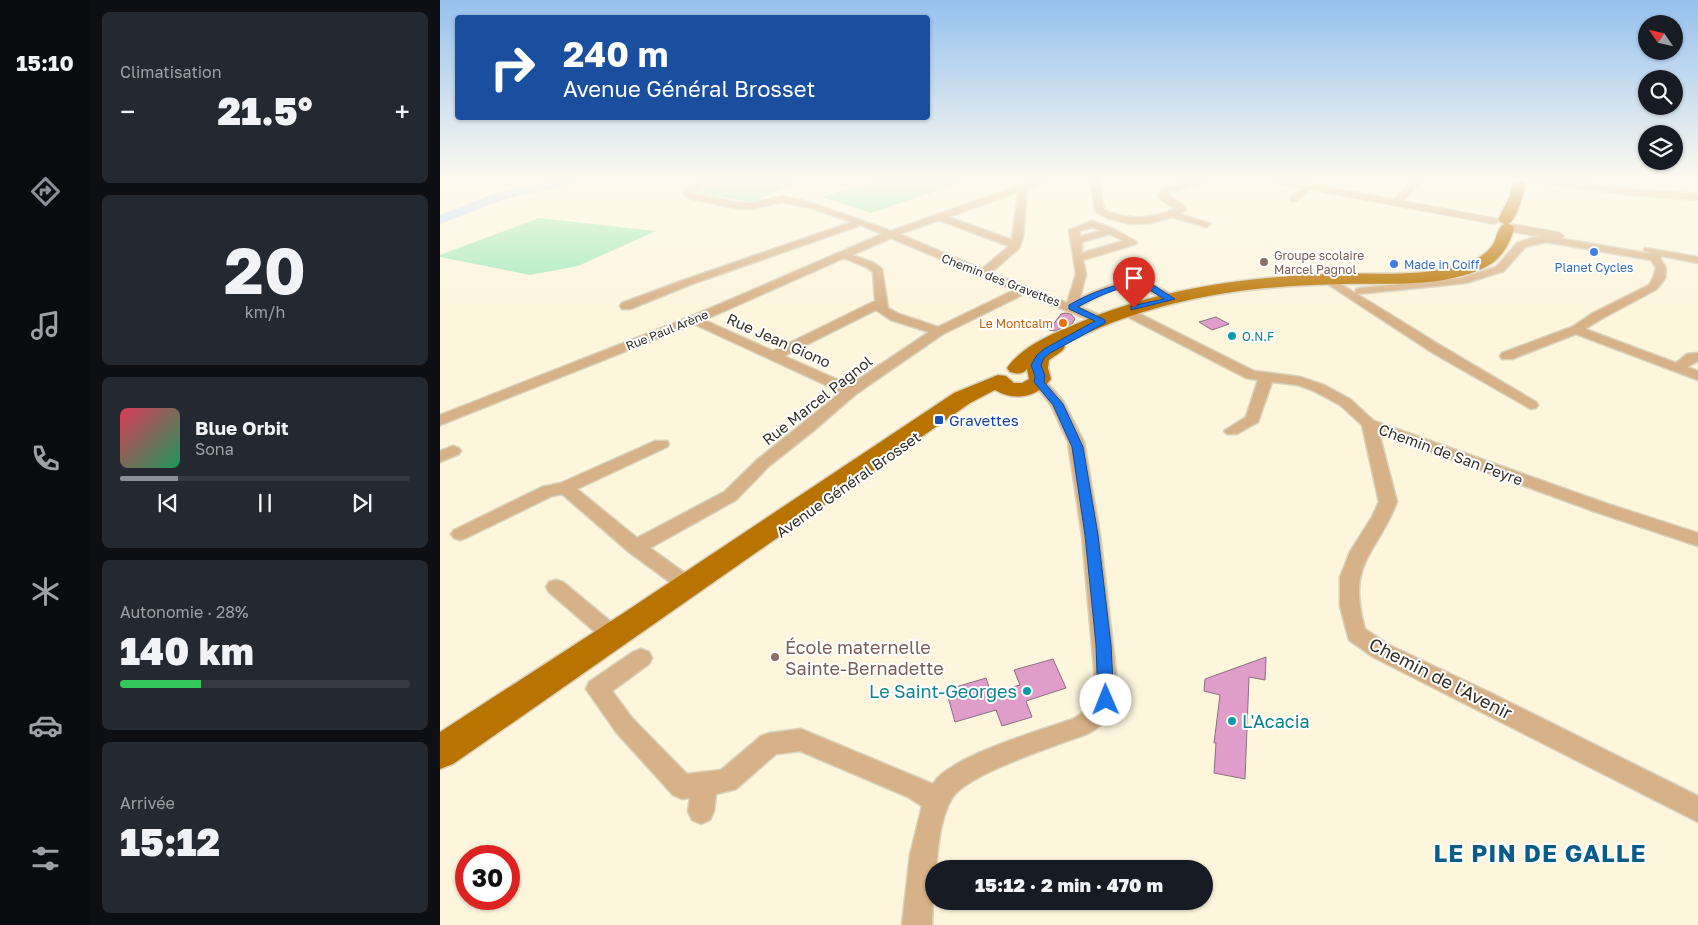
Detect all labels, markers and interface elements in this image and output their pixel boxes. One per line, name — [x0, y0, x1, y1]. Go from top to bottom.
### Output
north arrow — [1638, 15, 1682, 60]
map controls — [1638, 15, 1683, 170]
text: 240 m — [563, 33, 668, 75]
icon: right — [480, 35, 545, 100]
text: 15:10 — [16, 49, 74, 76]
text: Climatisation — [120, 62, 222, 82]
button: search — [1638, 70, 1683, 115]
text: Avenue Général Brosset — [563, 75, 815, 102]
text: 21.5° — [218, 88, 312, 133]
text: − — [120, 95, 135, 128]
text: + — [395, 95, 410, 128]
button: layers — [1638, 125, 1683, 170]
icon: directions — [28, 174, 63, 209]
text: 20 — [224, 230, 306, 308]
marker: Planet Cycles — [1588, 246, 1600, 258]
place label: Groupe scolaire Marcel Pagnol — [1274, 248, 1364, 277]
street label: Chemin des Gravettes — [939, 250, 1063, 310]
marker: Groupe scolaire Marcel Pagnol — [1258, 256, 1270, 268]
pin — [1113, 257, 1155, 308]
place label: Made in Coiff — [1404, 257, 1480, 272]
marker: Made in Coiff — [1388, 258, 1400, 270]
place label: Planet Cycles — [1555, 260, 1633, 275]
icon: arrive — [1120, 264, 1148, 292]
text: km/h — [245, 302, 285, 322]
street label: Rue Paul Arène — [624, 307, 710, 353]
icon: music — [28, 308, 63, 343]
street label: Rue Jean Giono — [724, 309, 834, 371]
place label: Le Montcalm — [979, 316, 1053, 331]
marker: Le Montcalm — [1057, 317, 1069, 329]
place label: O.N.F — [1242, 329, 1274, 344]
marker: O.N.F — [1226, 330, 1238, 342]
street label: Rue Marcel Pagnol — [759, 351, 876, 448]
place label: Gravettes — [949, 411, 1019, 429]
marker: Gravettes — [933, 414, 945, 426]
text: Blue Orbit — [195, 416, 289, 439]
street label: Chemin de San Peyre — [1377, 420, 1526, 489]
street label: Avenue Général Brosset — [772, 427, 924, 541]
text: Sona — [195, 439, 234, 459]
icon: phone — [28, 441, 63, 476]
icon: previous — [154, 489, 182, 517]
icon: pause — [251, 489, 279, 517]
icon: next — [348, 489, 376, 517]
icon: climate — [28, 574, 63, 609]
text: Autonomie · 28% — [120, 602, 249, 622]
text: 140 km — [120, 628, 254, 673]
street label: Chemin de l'Avenir — [1366, 632, 1516, 724]
place label: École maternelle Sainte-Bernadette — [785, 636, 944, 679]
marker: École maternelle Sainte-Bernadette — [769, 651, 781, 663]
position arrow — [1079, 673, 1131, 725]
place label: Le Saint-Georges — [869, 680, 1017, 702]
marker: Le Saint-Georges — [1021, 685, 1033, 697]
icon: car — [28, 708, 63, 743]
place label: L'Acacia — [1242, 710, 1310, 732]
marker: L'Acacia — [1226, 715, 1238, 727]
text: Arrivée — [120, 793, 175, 813]
text: 15:12 — [120, 819, 220, 864]
district label: LE PIN DE GALLE — [1434, 838, 1646, 867]
icon: filters — [28, 841, 63, 876]
speed limit sign: 30 — [455, 845, 520, 910]
text: 15:12 · 2 min · 470 m — [975, 873, 1163, 896]

